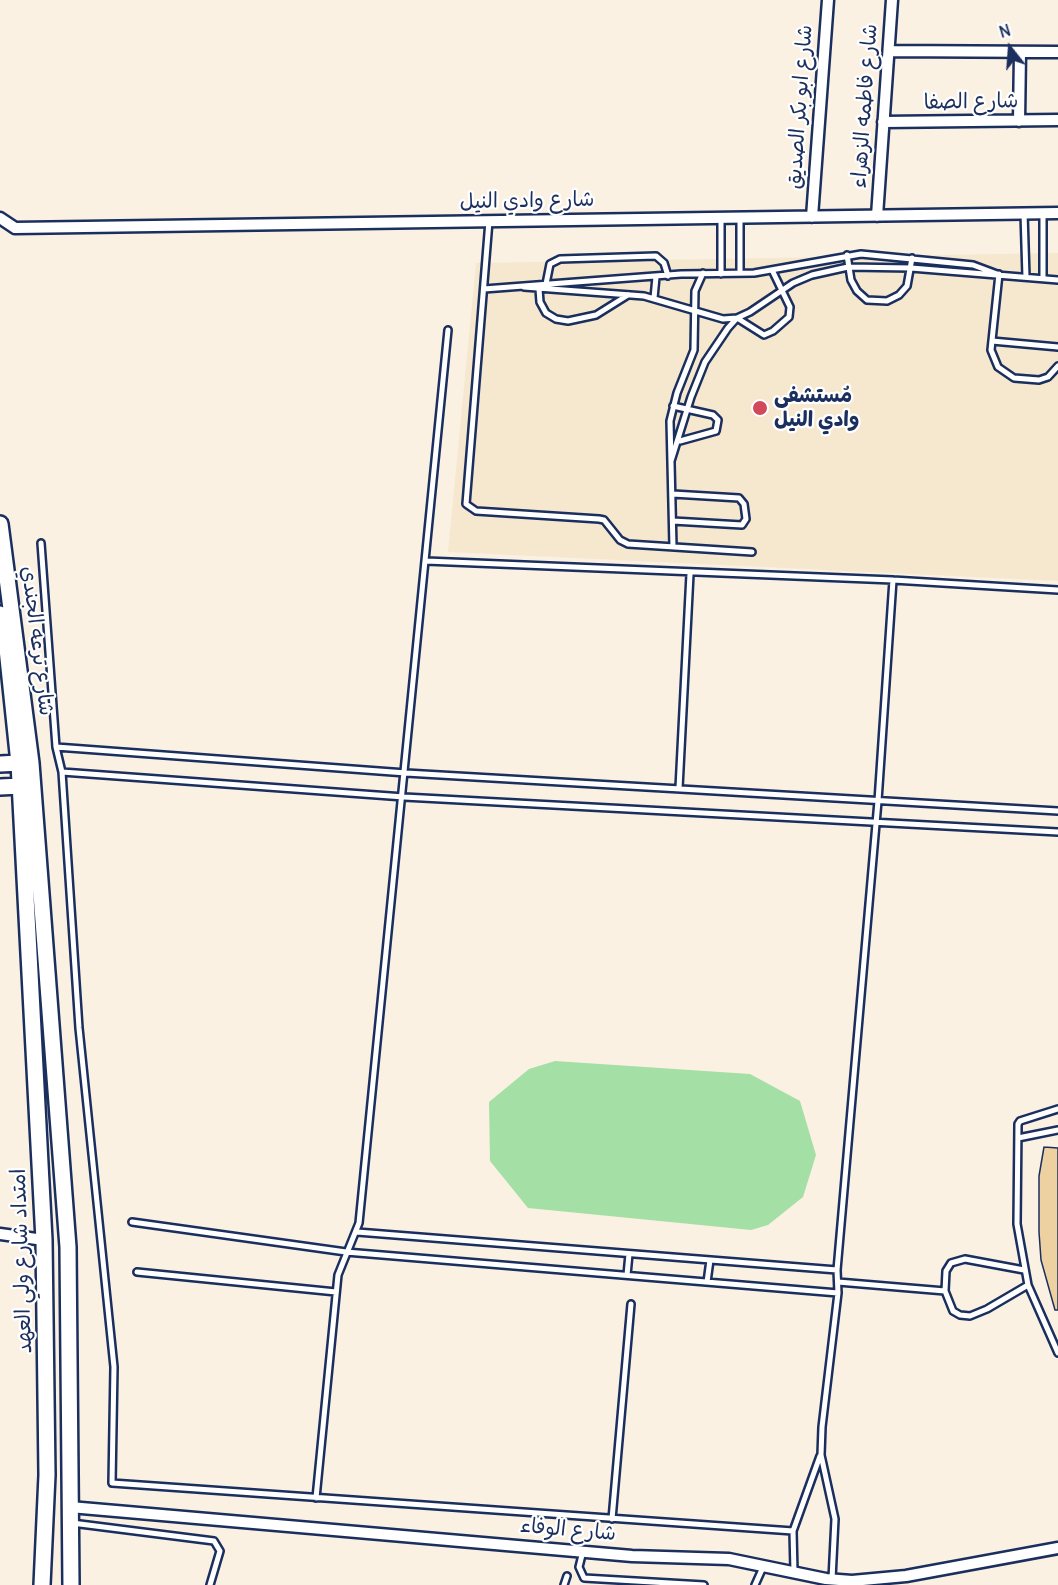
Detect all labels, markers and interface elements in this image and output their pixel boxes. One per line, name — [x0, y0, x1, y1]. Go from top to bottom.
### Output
north arrow — [980, 18, 1040, 78]
text: N — [997, 20, 1013, 42]
street label: شارع فاطمه الزهراء — [847, 23, 883, 189]
street label: شارع ابو بكر الصديق — [782, 24, 818, 190]
street label: شارع الصفا — [923, 89, 1019, 115]
street label: شارع وادي النيل — [459, 187, 595, 215]
place label: مُستشفى وادي النيل — [774, 383, 860, 433]
marker: مُستشفى وادي النيل — [751, 399, 769, 417]
street label: شارع ترعه الجندي — [15, 565, 59, 717]
street label: امتداد شارع ولي العهد — [6, 1168, 38, 1354]
street label: شارع الوفاء — [519, 1513, 617, 1547]

